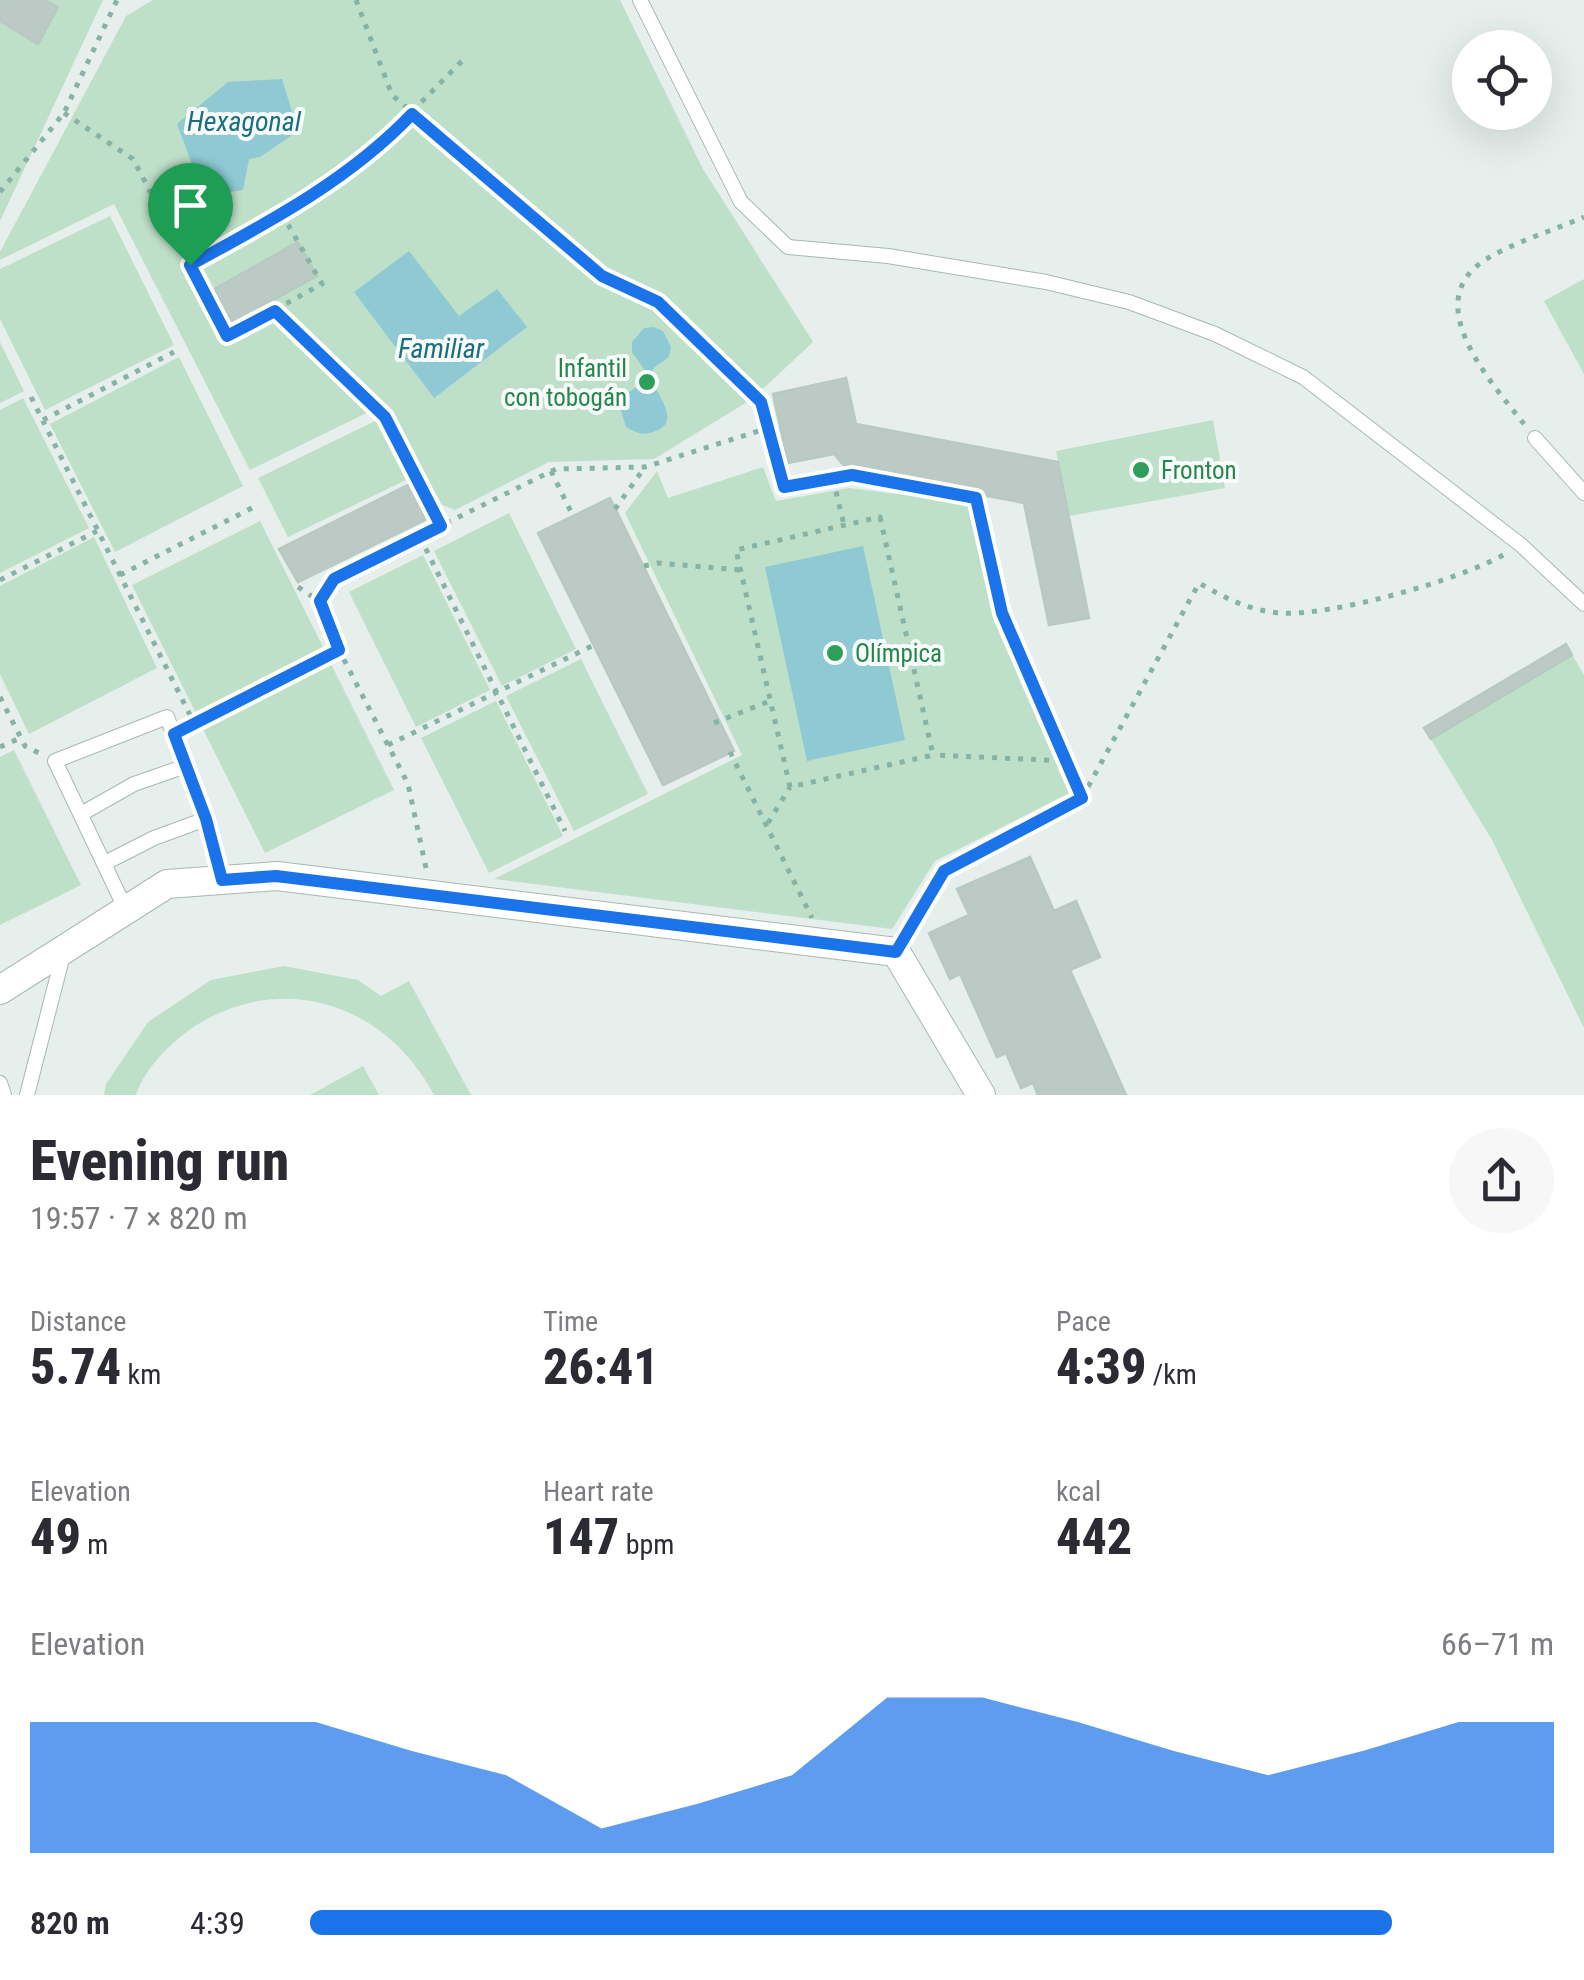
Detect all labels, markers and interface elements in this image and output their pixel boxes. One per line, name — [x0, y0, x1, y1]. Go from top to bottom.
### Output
map controls — [1452, 30, 1552, 130]
button: locate — [1452, 30, 1552, 130]
water label: Hexagonal — [187, 105, 302, 138]
pin — [148, 163, 233, 266]
icon: arrive — [163, 178, 218, 233]
water label: Familiar — [398, 332, 485, 365]
place label: Infantil con tobogán — [504, 354, 627, 412]
marker: Infantil con tobogán — [636, 371, 658, 393]
place label: Fronton — [1161, 456, 1237, 485]
marker: Fronton — [1130, 459, 1152, 481]
place label: Olímpica — [855, 639, 942, 668]
marker: Olímpica — [824, 642, 846, 664]
button: share — [1449, 1128, 1554, 1233]
text: Evening run — [30, 1129, 289, 1193]
text: 19:57 · 7 × 820 m — [30, 1199, 248, 1237]
text: Distance — [30, 1305, 127, 1338]
text: Time — [543, 1305, 598, 1338]
text: Pace — [1056, 1305, 1111, 1338]
text: 5.74 — [30, 1338, 121, 1396]
text: 26:41 — [543, 1338, 659, 1396]
text: 4:39 — [1056, 1338, 1146, 1396]
text: km — [121, 1358, 161, 1391]
text: /km — [1146, 1358, 1197, 1391]
text: Elevation — [30, 1475, 131, 1508]
text: Heart rate — [543, 1475, 654, 1508]
text: kcal — [1056, 1475, 1101, 1508]
text: 49 — [30, 1508, 81, 1566]
text: 147 — [543, 1508, 619, 1566]
text: 442 — [1056, 1508, 1132, 1566]
text: m — [81, 1528, 108, 1561]
text: bpm — [619, 1528, 674, 1561]
text: Elevation — [30, 1625, 145, 1663]
text: 66–71 m — [1441, 1625, 1554, 1663]
text: 820 m — [30, 1904, 110, 1942]
text: 4:39 — [190, 1904, 245, 1942]

